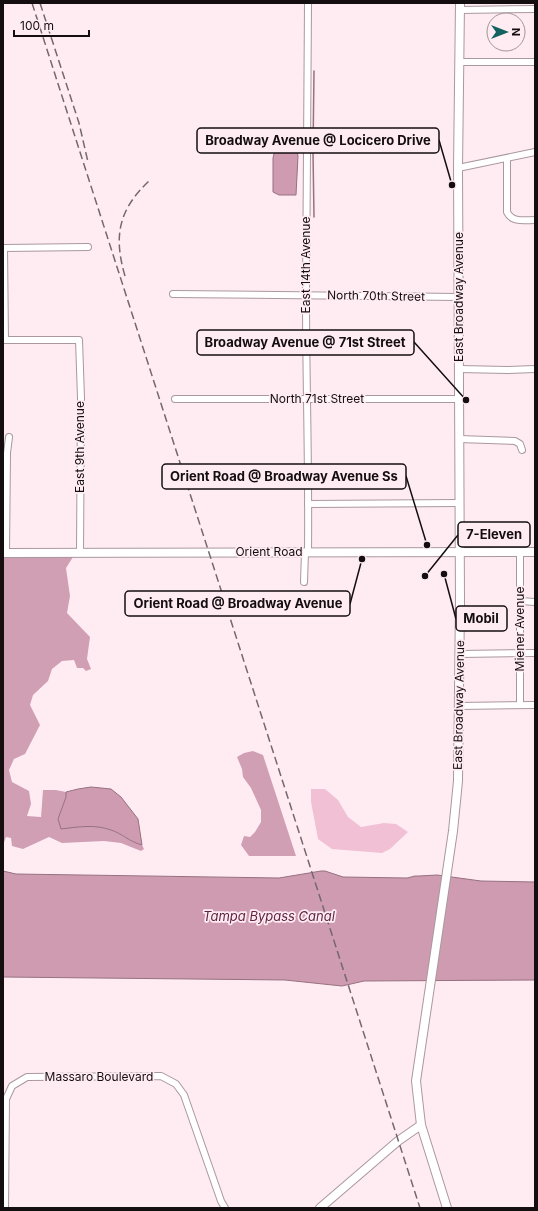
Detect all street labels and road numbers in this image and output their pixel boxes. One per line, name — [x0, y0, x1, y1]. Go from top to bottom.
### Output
street label: East 14th Avenue — [298, 217, 313, 313]
street label: East Broadway Avenue — [451, 232, 466, 362]
street label: North 70th Street — [327, 287, 425, 304]
street label: North 71st Street — [270, 391, 364, 406]
street label: East 9th Avenue — [72, 401, 87, 493]
street label: Orient Road — [235, 544, 303, 559]
street label: Miener Avenue — [512, 587, 527, 671]
street label: East Broadway Avenue — [450, 640, 467, 770]
street label: Massaro Boulevard — [45, 1069, 153, 1084]

